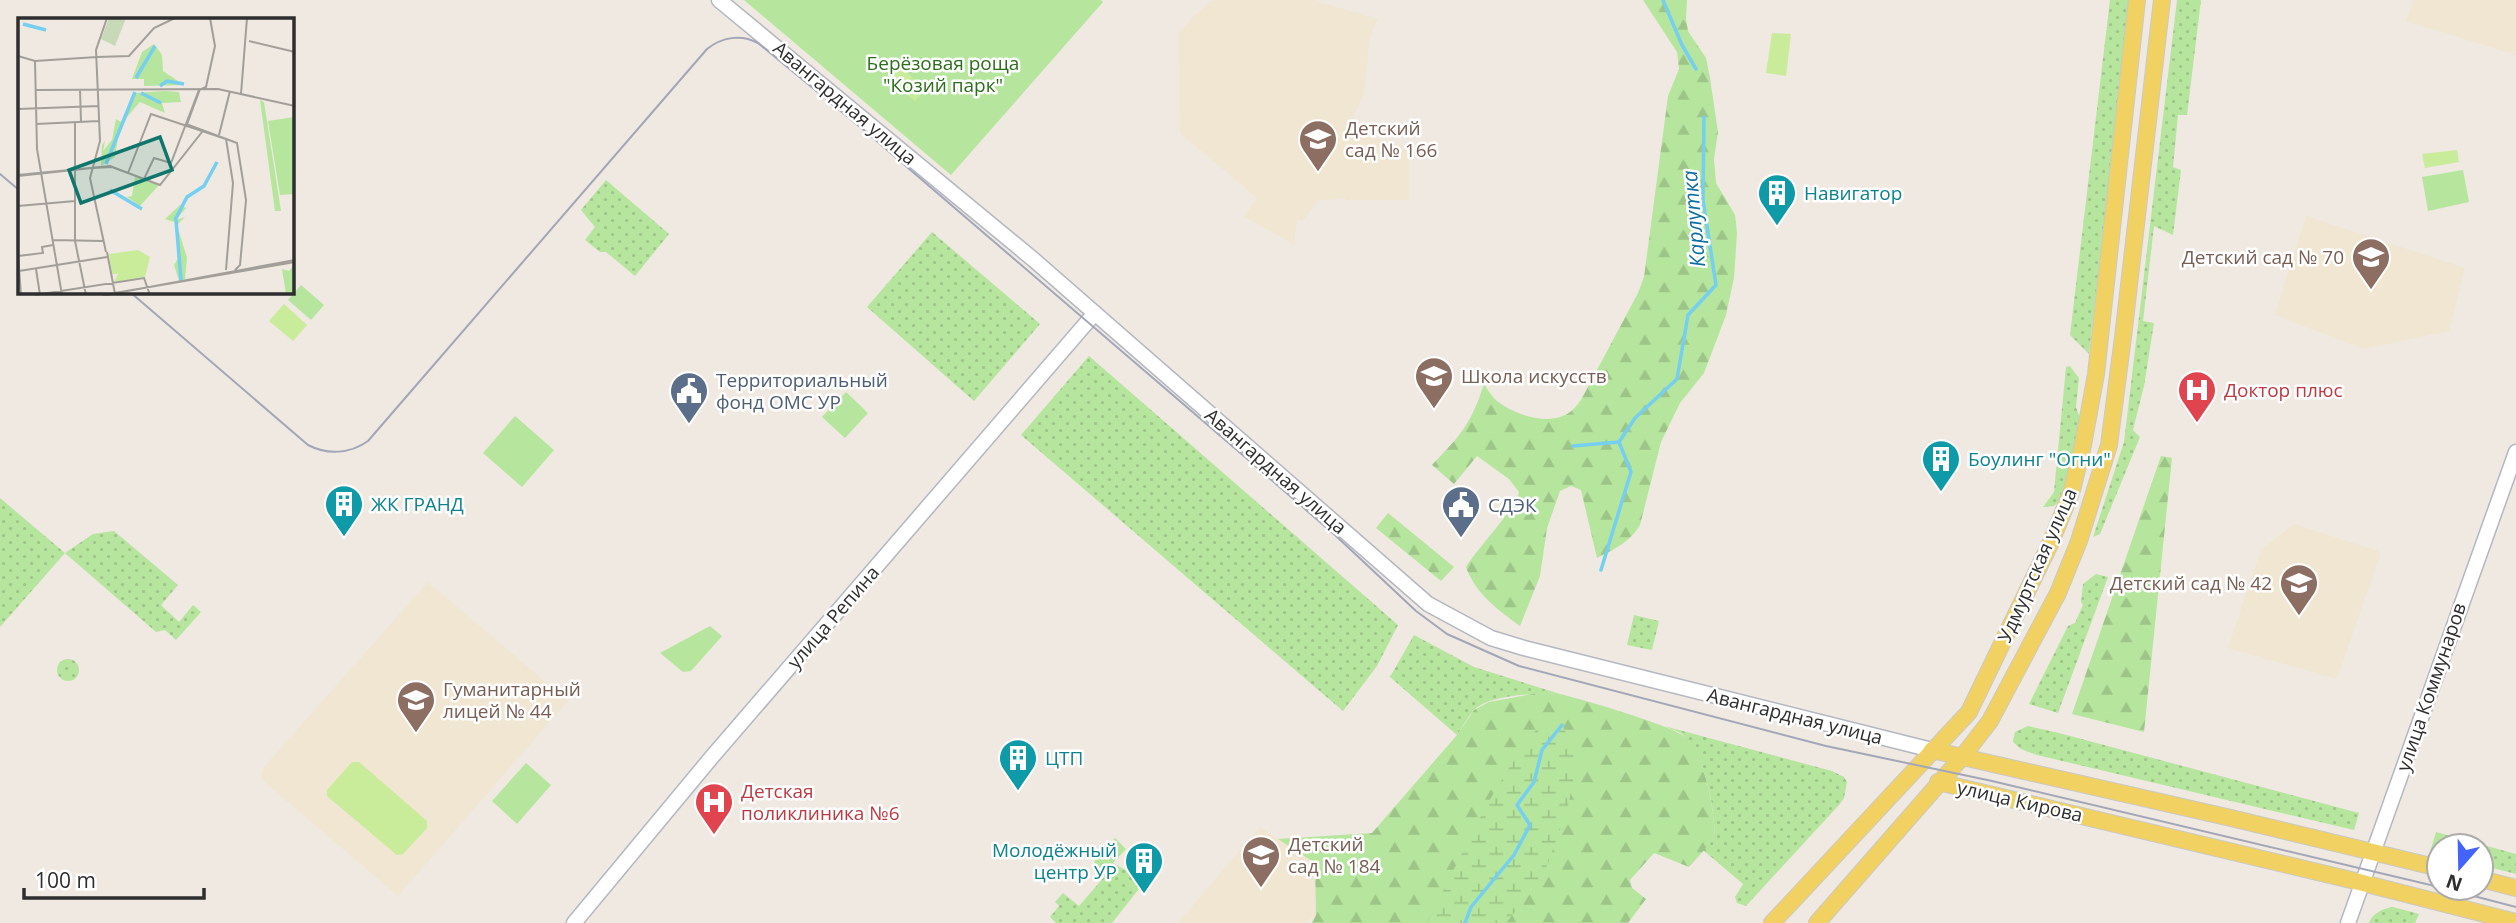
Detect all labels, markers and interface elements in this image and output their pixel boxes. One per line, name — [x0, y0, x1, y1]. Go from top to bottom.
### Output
inset map — [18, 18, 294, 294]
street label: Авангардная улица — [768, 35, 922, 171]
park label: Берёзовая роща "Козий парк" — [867, 50, 1019, 98]
place label: Детский сад № 166 — [1345, 115, 1437, 163]
school or university icon: Детский сад № 166 — [1297, 118, 1339, 173]
water label: Карлутка — [1675, 169, 1711, 269]
building icon: Навигатор — [1756, 172, 1798, 227]
place label: Навигатор — [1804, 180, 1902, 206]
school or university icon: Детский сад № 70 — [2350, 236, 2392, 291]
place label: Детский сад № 70 — [2182, 244, 2344, 270]
school or university icon: Школа искусств — [1413, 355, 1455, 410]
place label: Школа искусств — [1461, 363, 1607, 389]
place label: Территориальный фонд ОМС УР — [716, 367, 888, 415]
hospital icon: Доктор плюс — [2176, 369, 2218, 424]
public building icon: Территориальный фонд ОМС УР — [668, 370, 710, 425]
place label: Доктор плюс — [2224, 377, 2343, 403]
street label: Авангардная улица — [1200, 402, 1352, 540]
building icon: Боулинг "Огни" — [1920, 438, 1962, 493]
place label: Боулинг "Огни" — [1968, 446, 2111, 472]
building icon: ЖК ГРАНД — [323, 483, 365, 538]
public building icon: СДЭК — [1440, 484, 1482, 539]
street label: Удмуртская улица — [1991, 484, 2083, 646]
place label: ЖК ГРАНД — [371, 491, 464, 517]
place label: СДЭК — [1488, 492, 1537, 518]
street label: улица Репина — [781, 560, 885, 674]
school or university icon: Детский сад № 42 — [2278, 562, 2320, 617]
place label: Детский сад № 42 — [2110, 570, 2272, 596]
street label: улица Коммунаров — [2390, 599, 2472, 775]
place label: Гуманитарный лицей № 44 — [443, 676, 581, 724]
school or university icon: Гуманитарный лицей № 44 — [395, 679, 437, 734]
street label: Авангардная улица — [1705, 682, 1885, 750]
building icon: ЦТП — [997, 737, 1039, 792]
place label: ЦТП — [1045, 745, 1083, 771]
street label: улица Кирова — [1955, 774, 2085, 828]
place label: Детская поликлиника №6 — [741, 778, 900, 826]
hospital icon: Детская поликлиника №6 — [693, 781, 735, 836]
place label: Детский сад № 184 — [1288, 831, 1381, 879]
north arrow — [2425, 832, 2495, 902]
school or university icon: Детский сад № 184 — [1240, 834, 1282, 889]
place label: Молодёжный центр УР — [992, 837, 1117, 885]
building icon: Молодёжный центр УР — [1123, 840, 1165, 895]
scale bar — [24, 856, 205, 900]
text: 100 m — [35, 866, 96, 894]
text: N — [2442, 868, 2466, 898]

